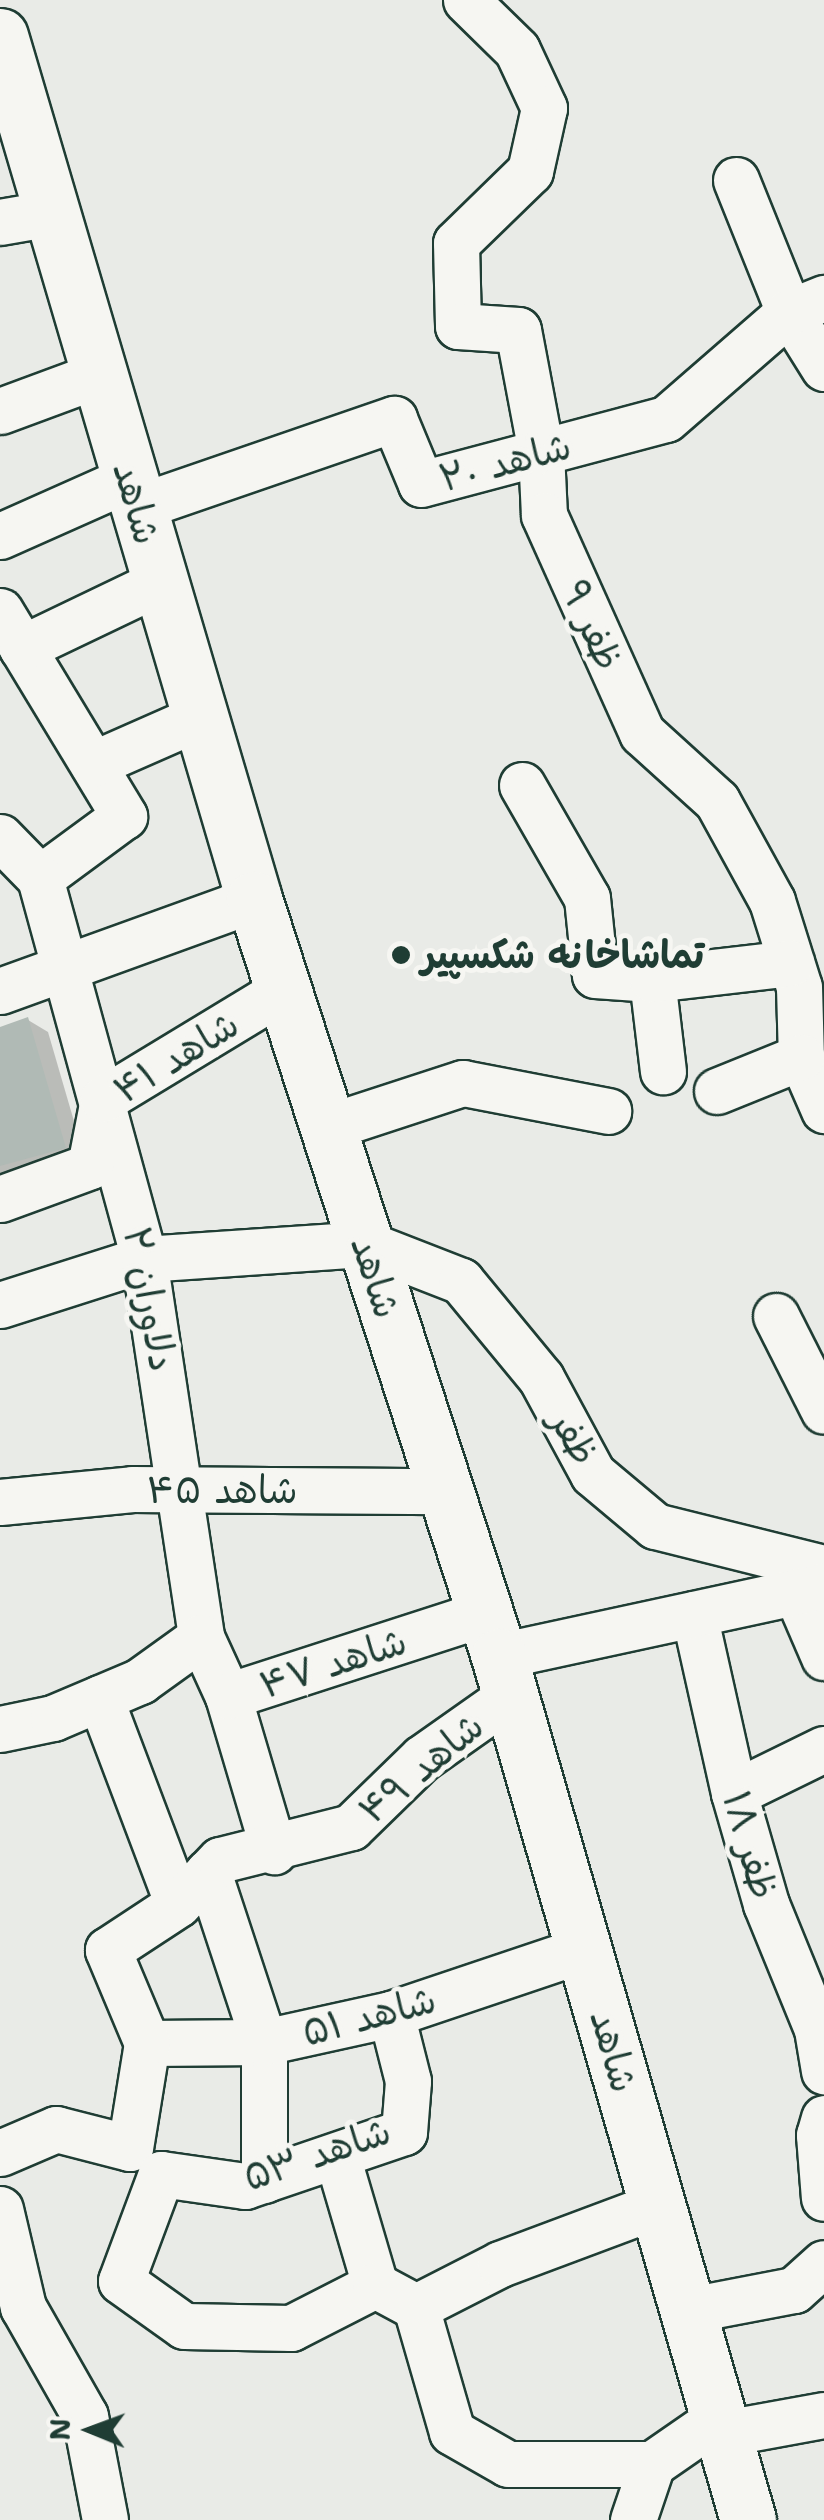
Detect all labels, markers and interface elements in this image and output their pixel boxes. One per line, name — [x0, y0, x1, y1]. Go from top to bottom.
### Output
street label: شاهد ۲۰ — [434, 423, 576, 501]
street label: شاهد — [104, 457, 170, 549]
street label: ظفر ۹ — [552, 573, 632, 677]
place label: تماشاخانه شکسپیر — [421, 932, 704, 978]
marker: تماشاخانه شکسپیر — [390, 944, 412, 966]
street label: شاهد ۴۱ — [105, 1001, 247, 1113]
street label: دلاوران ۲ — [114, 1223, 186, 1375]
street label: شاهد — [341, 1230, 411, 1324]
street label: ظفر — [540, 1401, 608, 1473]
street label: شاهد ۴۵ — [146, 1467, 298, 1513]
street label: شاهد ۴۷ — [254, 1618, 412, 1708]
street label: شاهد ۴۹ — [349, 1703, 493, 1833]
street label: ظفر ۱۸ — [713, 1786, 787, 1904]
street label: شاهد ۵۱ — [297, 1976, 441, 2056]
street label: شاهد — [581, 2005, 647, 2097]
street label: شاهد ۵۳ — [238, 2108, 396, 2200]
north arrow — [40, 2380, 140, 2480]
text: N — [41, 2418, 79, 2441]

